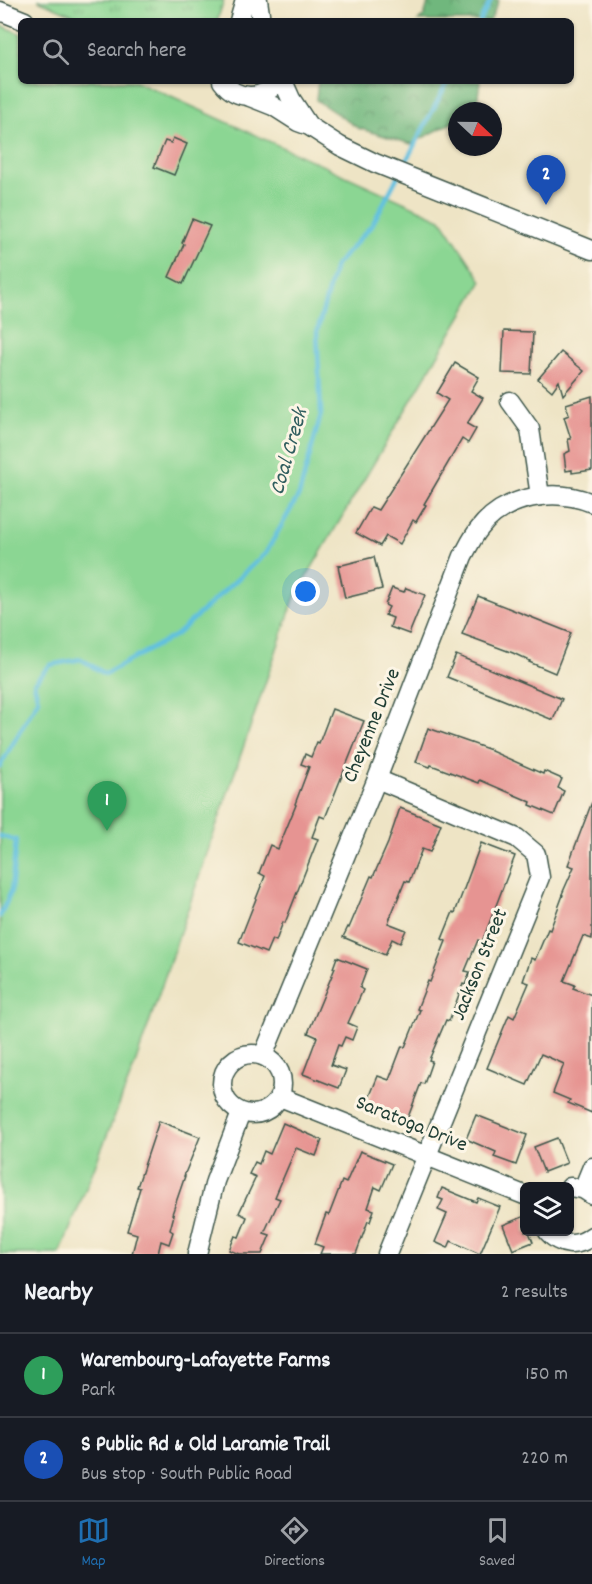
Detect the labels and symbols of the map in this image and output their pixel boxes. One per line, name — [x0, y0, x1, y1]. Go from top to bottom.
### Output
north arrow — [448, 102, 502, 156]
pin: 2 — [526, 156, 566, 205]
water label: Coal Creek — [263, 403, 318, 499]
your location — [291, 577, 320, 606]
street label: Cheyenne Drive — [336, 664, 410, 788]
pin: 1 — [88, 782, 126, 831]
street label: Jackson Street — [445, 904, 517, 1025]
street label: Saratoga Drive — [351, 1089, 471, 1161]

